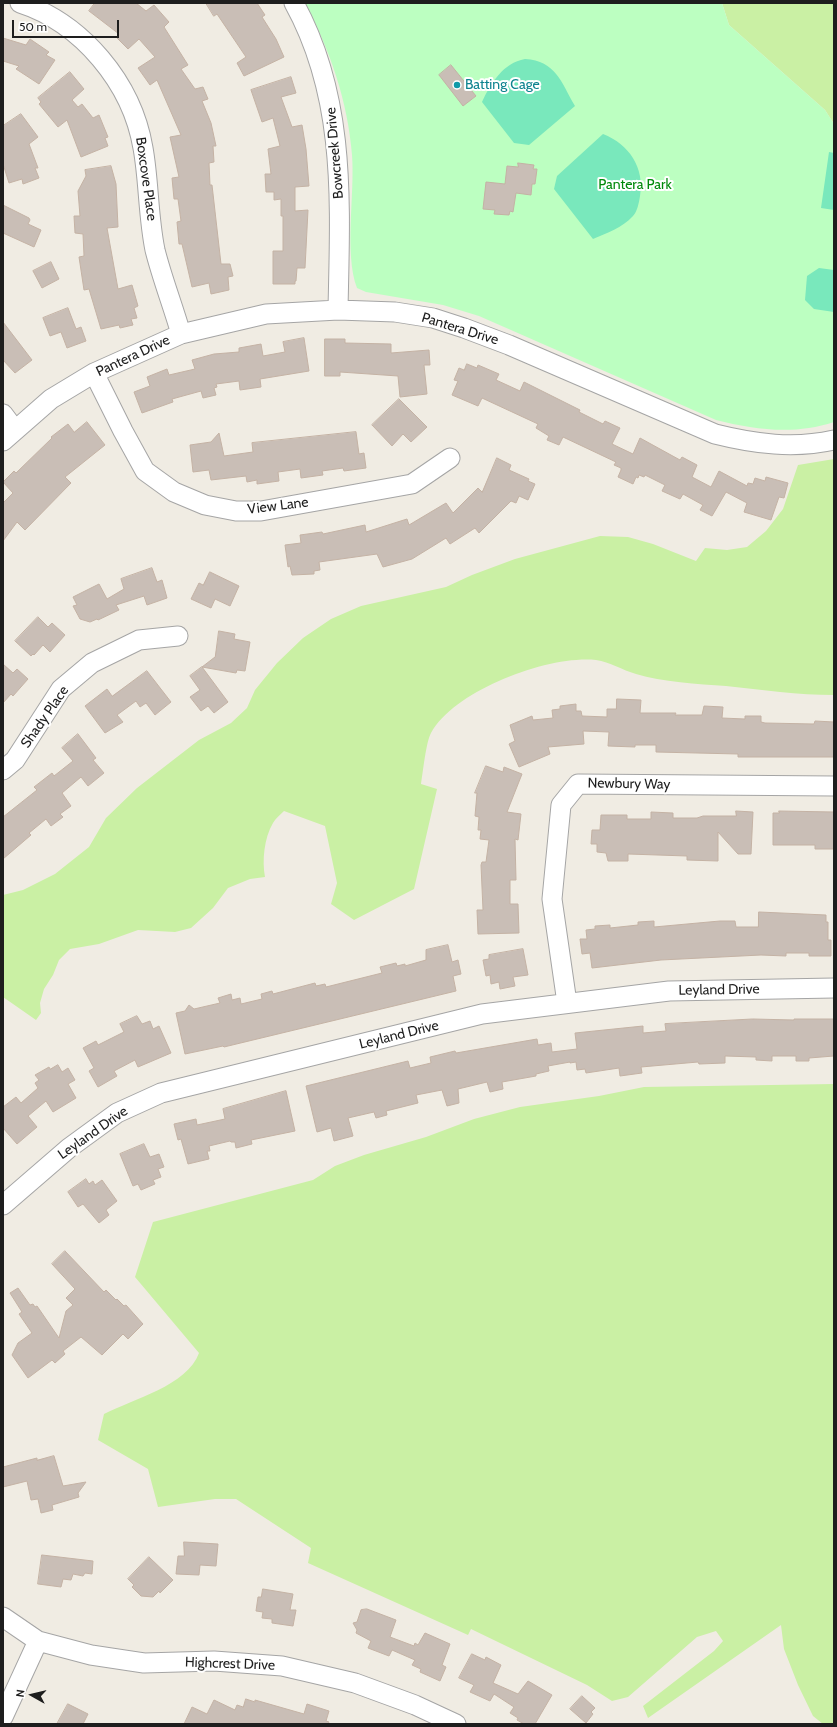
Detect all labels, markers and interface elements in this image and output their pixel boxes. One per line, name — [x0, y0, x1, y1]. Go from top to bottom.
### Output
scale bar — [14, 12, 121, 38]
text: 50 m — [19, 19, 47, 34]
place label: Batting Cage — [465, 77, 540, 93]
marker: Batting Cage — [452, 80, 462, 90]
street label: Bowcreek Drive — [323, 107, 347, 199]
street label: Boxcove Place — [132, 136, 160, 222]
park label: Pantera Park — [598, 177, 672, 193]
street label: Pantera Drive — [419, 309, 501, 349]
street label: Pantera Drive — [93, 332, 173, 380]
street label: View Lane — [247, 494, 309, 518]
street label: Shady Place — [18, 683, 72, 751]
street label: Newbury Way — [587, 775, 671, 793]
street label: Leyland Drive — [678, 981, 760, 999]
street label: Leyland Drive — [358, 1017, 440, 1053]
street label: Leyland Drive — [55, 1103, 131, 1163]
street label: Highcrest Drive — [185, 1654, 275, 1674]
north arrow — [12, 1675, 52, 1715]
text: N — [13, 1689, 28, 1698]

